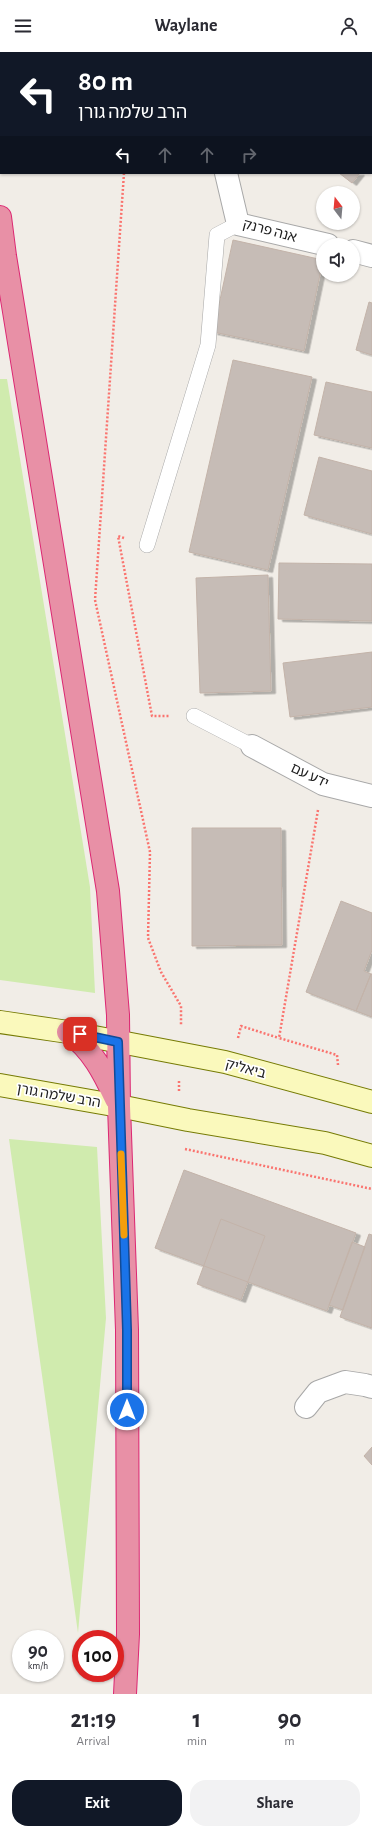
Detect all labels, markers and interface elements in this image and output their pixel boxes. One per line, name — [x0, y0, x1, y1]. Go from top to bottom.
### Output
icon: menu — [12, 15, 34, 37]
icon: person — [338, 15, 360, 37]
text: Waylane — [154, 17, 218, 35]
icon: left — [12, 68, 64, 120]
text: 80 m — [78, 68, 133, 96]
text: הרב שלמה גורן — [78, 104, 187, 122]
icon: left — [112, 144, 134, 166]
icon: ahead — [154, 144, 176, 166]
icon: ahead — [196, 144, 218, 166]
icon: right — [238, 144, 260, 166]
north arrow — [316, 186, 360, 230]
map controls — [316, 186, 360, 282]
street label: אנה פרנק — [241, 217, 298, 245]
button: sound — [316, 238, 360, 282]
street label: ידע עם — [288, 761, 331, 791]
pin — [63, 1017, 97, 1051]
icon: arrive — [69, 1023, 91, 1045]
street label: ביאליק — [224, 1057, 267, 1081]
street label: הרב שלמה גורן — [16, 1082, 102, 1110]
position arrow — [106, 1389, 148, 1431]
speed limit sign: 100 — [72, 1630, 124, 1682]
text: 90 — [28, 1641, 48, 1661]
text: km/h — [28, 1661, 48, 1671]
text: 21:19 — [70, 1708, 116, 1732]
text: 1 — [192, 1708, 201, 1732]
text: 90 — [277, 1708, 302, 1732]
text: Arrival — [77, 1735, 110, 1748]
text: min — [187, 1735, 207, 1748]
text: m — [284, 1735, 295, 1748]
button: Exit — [12, 1780, 182, 1826]
button: Share — [190, 1780, 360, 1826]

